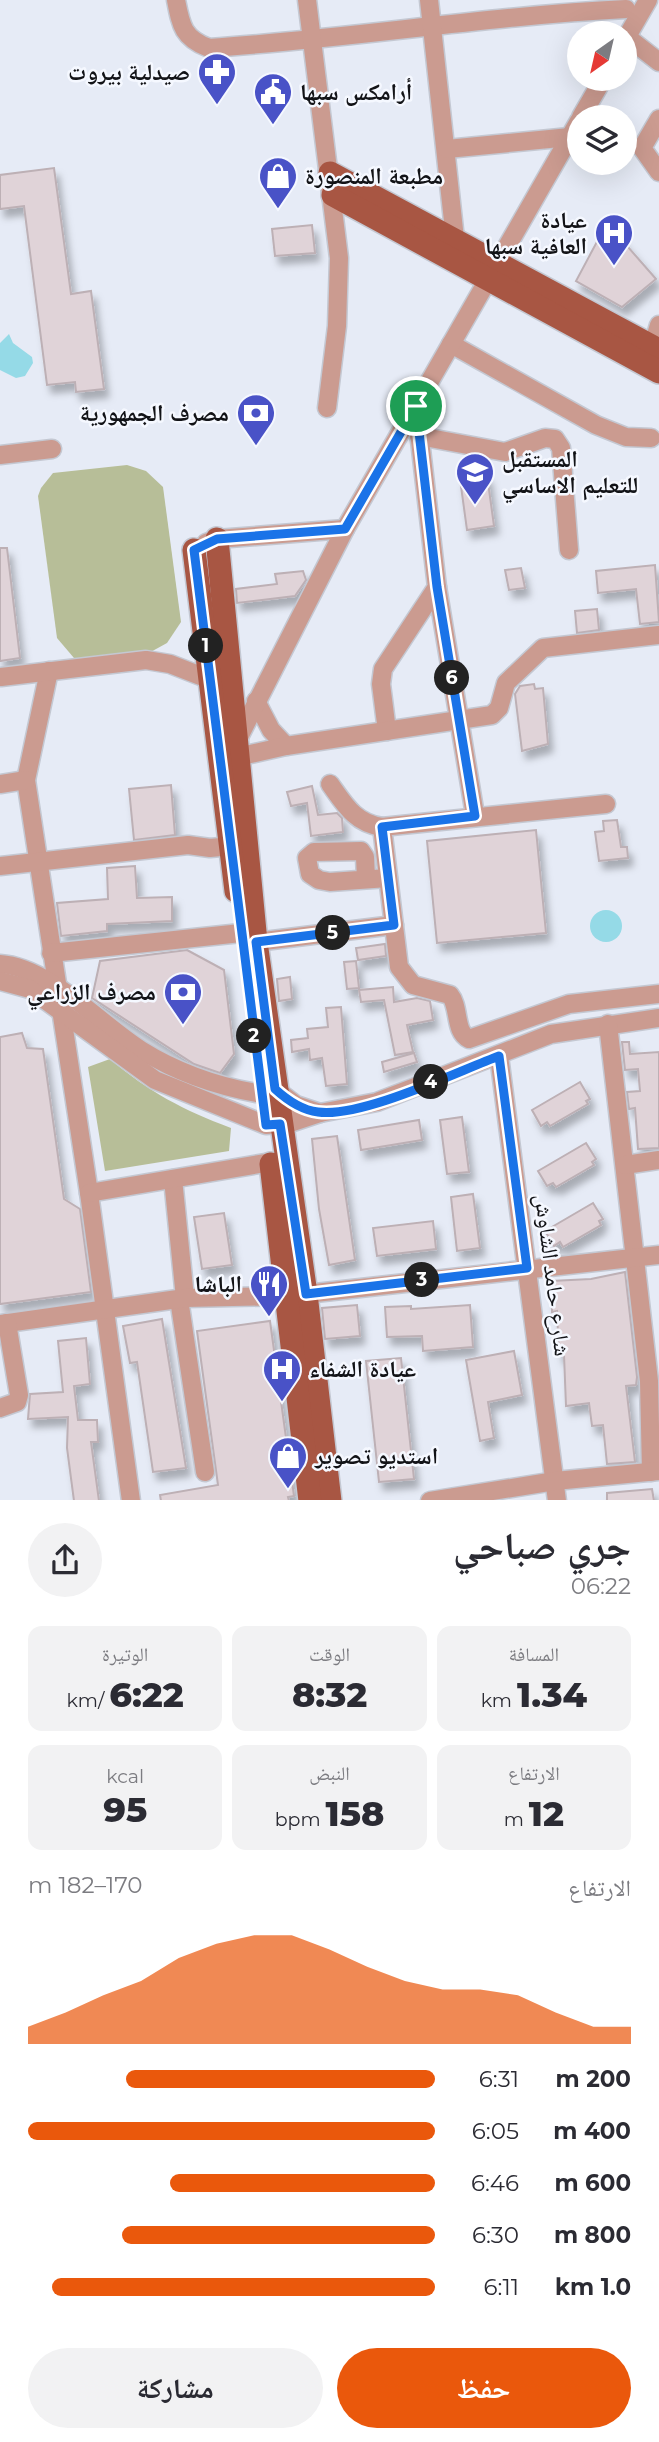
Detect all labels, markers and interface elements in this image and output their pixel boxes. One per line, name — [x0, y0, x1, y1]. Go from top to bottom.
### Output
north arrow — [567, 21, 637, 91]
map controls — [567, 21, 637, 175]
pharmacy icon: صيدلية بيروت — [196, 51, 238, 106]
place label: صيدلية بيروت — [68, 58, 190, 86]
public building icon: أرامكس سبها — [252, 71, 294, 126]
place label: أرامكس سبها — [300, 77, 412, 106]
button: layers — [567, 105, 637, 175]
shop icon: مطبعة المنصورة — [257, 155, 299, 210]
place label: مطبعة المنصورة — [305, 162, 443, 190]
place label: عيادة العافية سبها — [485, 206, 587, 260]
hospital icon: عيادة العافية سبها — [593, 212, 635, 267]
pin — [386, 376, 446, 436]
icon: arrive — [397, 387, 435, 425]
bank icon: مصرف الجمهورية — [235, 392, 277, 447]
place label: مصرف الجمهورية — [80, 399, 229, 427]
place label: المستقبل للتعليم الاساسي — [502, 445, 638, 504]
school or university icon: المستقبل للتعليم الاساسي — [454, 451, 496, 506]
pin: 1 — [188, 628, 224, 664]
text: 1 — [202, 634, 209, 657]
pin: 6 — [434, 660, 470, 696]
text: 6 — [445, 666, 458, 689]
pin: 5 — [316, 916, 350, 950]
text: 5 — [327, 921, 338, 944]
bank icon: مصرف الزراعي — [162, 971, 204, 1026]
place label: مصرف الزراعي — [27, 978, 156, 1011]
pin: 2 — [236, 1018, 272, 1054]
text: 2 — [248, 1024, 259, 1047]
pin: 4 — [414, 1064, 448, 1100]
text: 4 — [424, 1070, 437, 1093]
street label: شارع حامد الشاوش — [528, 1192, 577, 1358]
pin: 3 — [404, 1262, 440, 1298]
restaurant icon: الباشا — [248, 1263, 290, 1318]
text: 3 — [416, 1268, 427, 1291]
place label: الباشا — [194, 1270, 242, 1298]
hospital icon: عيادة الشفاء — [261, 1348, 303, 1403]
place label: عيادة الشفاء — [309, 1355, 416, 1383]
shop icon: استديو تصوير — [267, 1435, 309, 1490]
place label: استديو تصوير — [314, 1442, 438, 1470]
text: جري صباحي — [453, 1522, 631, 1569]
button: share — [28, 1523, 102, 1597]
text: 06:22 — [571, 1572, 631, 1600]
text: الوتيرة — [102, 1643, 148, 1666]
text: الوقت — [309, 1643, 350, 1666]
text: المسافة — [509, 1643, 559, 1666]
text: 6:22 — [109, 1673, 184, 1716]
text: 8:32 — [292, 1673, 367, 1716]
text: 1.34 — [517, 1673, 587, 1716]
text: /km — [67, 1689, 109, 1712]
text: km — [481, 1689, 517, 1712]
text: النبض — [309, 1762, 350, 1785]
text: الارتفاع — [508, 1762, 560, 1785]
text: kcal — [106, 1765, 144, 1788]
text: 95 — [103, 1788, 147, 1831]
text: 158 — [326, 1792, 384, 1835]
text: 12 — [529, 1792, 564, 1835]
text: bpm — [275, 1808, 326, 1831]
text: m — [504, 1808, 529, 1831]
text: 170–182 m — [28, 1871, 143, 1899]
text: الارتفاع — [568, 1874, 631, 1902]
text: 6:31 — [479, 2065, 519, 2093]
text: 200 m — [556, 2065, 631, 2093]
text: 6:05 — [472, 2117, 519, 2145]
text: 400 m — [553, 2117, 631, 2145]
text: 6:46 — [471, 2169, 519, 2197]
text: 600 m — [554, 2169, 631, 2197]
text: 6:30 — [472, 2221, 519, 2249]
text: 800 m — [554, 2221, 631, 2249]
text: 6:11 — [484, 2273, 519, 2301]
text: 1.0 km — [555, 2273, 631, 2301]
button: مشاركة — [28, 2348, 323, 2428]
button: حفظ — [337, 2348, 631, 2428]

